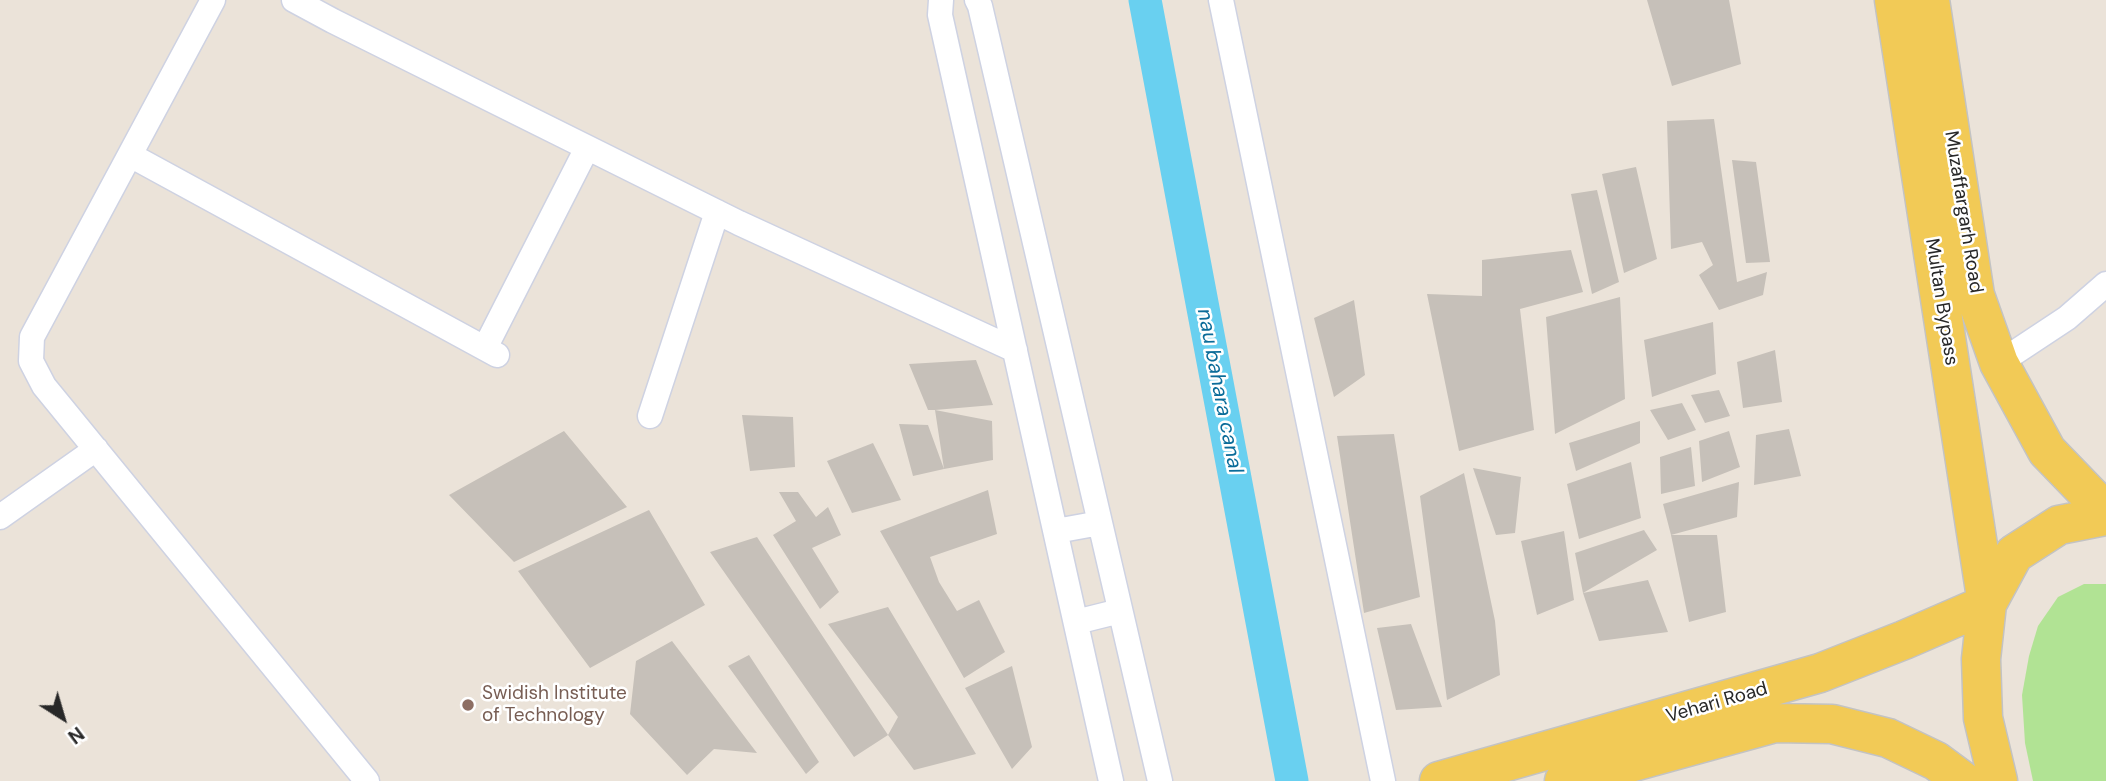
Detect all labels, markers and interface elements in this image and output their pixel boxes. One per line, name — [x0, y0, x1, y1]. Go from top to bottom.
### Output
street label: Muzaffargarh Road — [1939, 129, 1987, 295]
street label: Multan Bypass — [1920, 237, 1962, 367]
water label: nau bahara canal — [1191, 306, 1247, 476]
street label: Vehari Road — [1664, 678, 1770, 728]
north arrow — [28, 683, 98, 753]
place label: Swidish Institute of Technology — [482, 683, 627, 727]
marker: Swidish Institute of Technology — [460, 697, 476, 713]
text: N — [63, 721, 89, 749]

